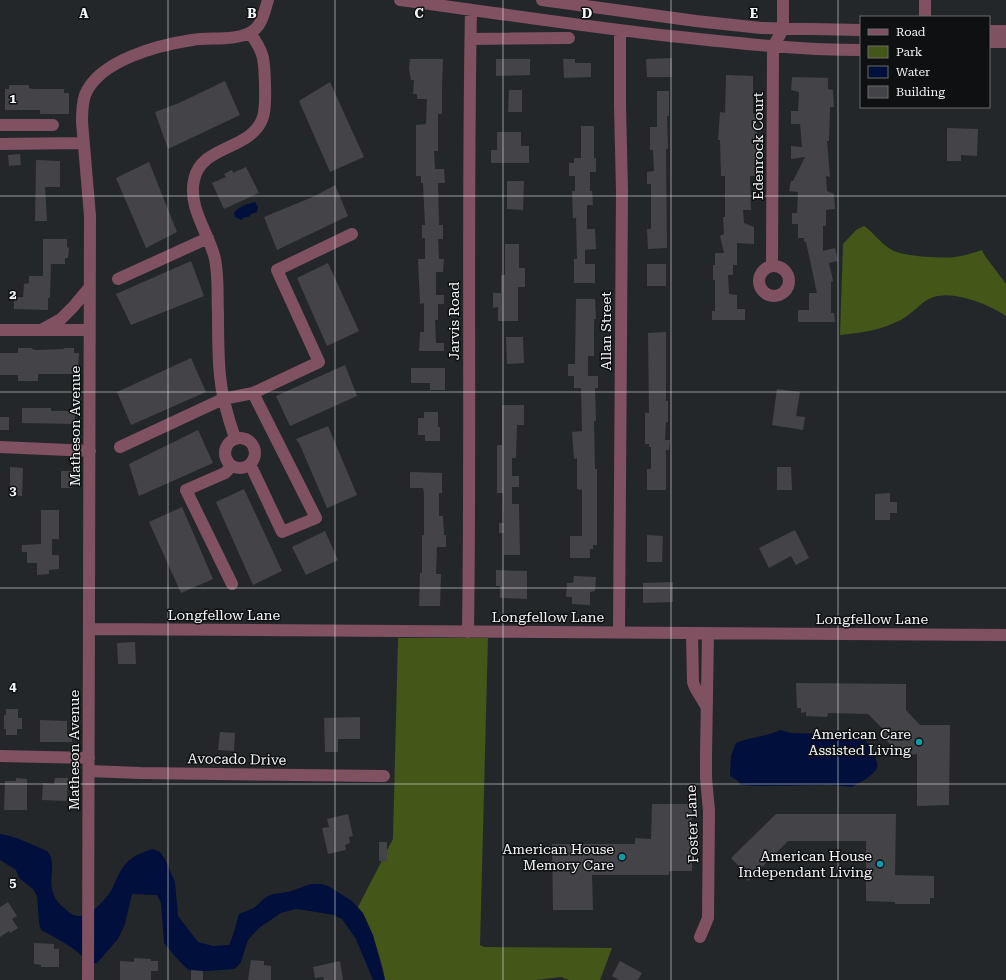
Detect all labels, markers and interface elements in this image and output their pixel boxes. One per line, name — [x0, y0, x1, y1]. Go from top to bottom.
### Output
text: A — [79, 6, 89, 21]
text: B — [247, 6, 257, 21]
text: C — [414, 6, 424, 21]
text: D — [582, 6, 592, 21]
text: E — [750, 6, 758, 21]
legend — [860, 16, 990, 108]
text: Road — [896, 25, 926, 39]
text: Park — [896, 45, 923, 59]
text: Water — [896, 65, 930, 79]
text: Building — [896, 85, 945, 99]
text: 1 — [9, 91, 17, 106]
street label: Edenrock Court — [750, 92, 766, 200]
street label: Jarvis Road — [446, 282, 462, 360]
text: 2 — [9, 287, 17, 302]
street label: Allan Street — [598, 292, 614, 370]
street label: Matheson Avenue — [67, 365, 83, 486]
text: 3 — [9, 483, 17, 498]
street label: Longfellow Lane — [168, 607, 281, 623]
street label: Longfellow Lane — [492, 609, 605, 625]
street label: Longfellow Lane — [816, 611, 929, 627]
text: 4 — [9, 679, 17, 694]
street label: Matheson Avenue — [66, 689, 82, 810]
place label: American Care Assisted Living — [809, 726, 911, 758]
marker: American Care Assisted Living — [914, 737, 924, 747]
street label: Avocado Drive — [188, 750, 287, 768]
street label: Foster Lane — [683, 784, 701, 863]
place label: American House Memory Care — [502, 841, 614, 873]
place label: American House Independant Living — [738, 848, 872, 880]
marker: American House Memory Care — [617, 852, 627, 862]
marker: American House Independant Living — [875, 859, 885, 869]
text: 5 — [9, 875, 17, 890]

